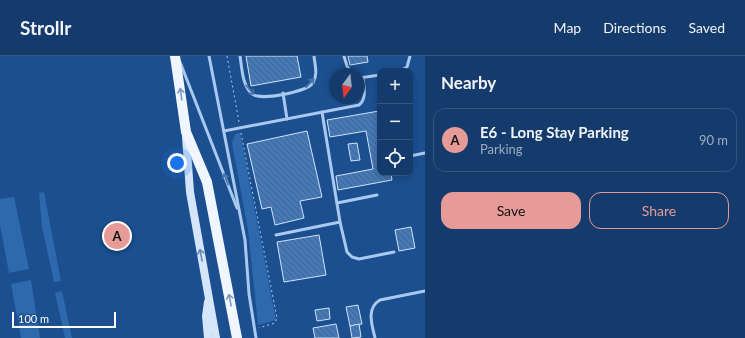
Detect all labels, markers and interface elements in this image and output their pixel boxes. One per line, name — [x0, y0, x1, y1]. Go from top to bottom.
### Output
text: Strollr — [20, 16, 71, 39]
text: Map — [554, 19, 581, 36]
text: Directions — [603, 19, 666, 36]
text: Saved — [688, 19, 725, 36]
north arrow — [329, 68, 365, 104]
map controls — [377, 68, 413, 176]
button: + — [377, 68, 413, 104]
text: Nearby — [441, 72, 496, 93]
one-way arrow — [306, 78, 315, 88]
one-way arrow — [245, 85, 254, 95]
one-way arrow — [177, 88, 185, 101]
button: − — [377, 104, 413, 140]
text: E6 - Long Stay Parking — [480, 123, 629, 141]
text: A — [450, 132, 460, 148]
text: 90 m — [699, 132, 728, 148]
button: locate — [377, 140, 413, 176]
text: Parking — [480, 141, 523, 157]
your location — [167, 153, 187, 173]
one-way arrow — [221, 173, 229, 185]
button: Save — [441, 192, 581, 229]
button: Share — [589, 192, 729, 229]
pin: A — [104, 221, 130, 251]
one-way arrow — [197, 249, 205, 262]
one-way arrow — [225, 294, 233, 307]
scale bar — [12, 310, 116, 329]
text: 100 m — [18, 312, 49, 325]

